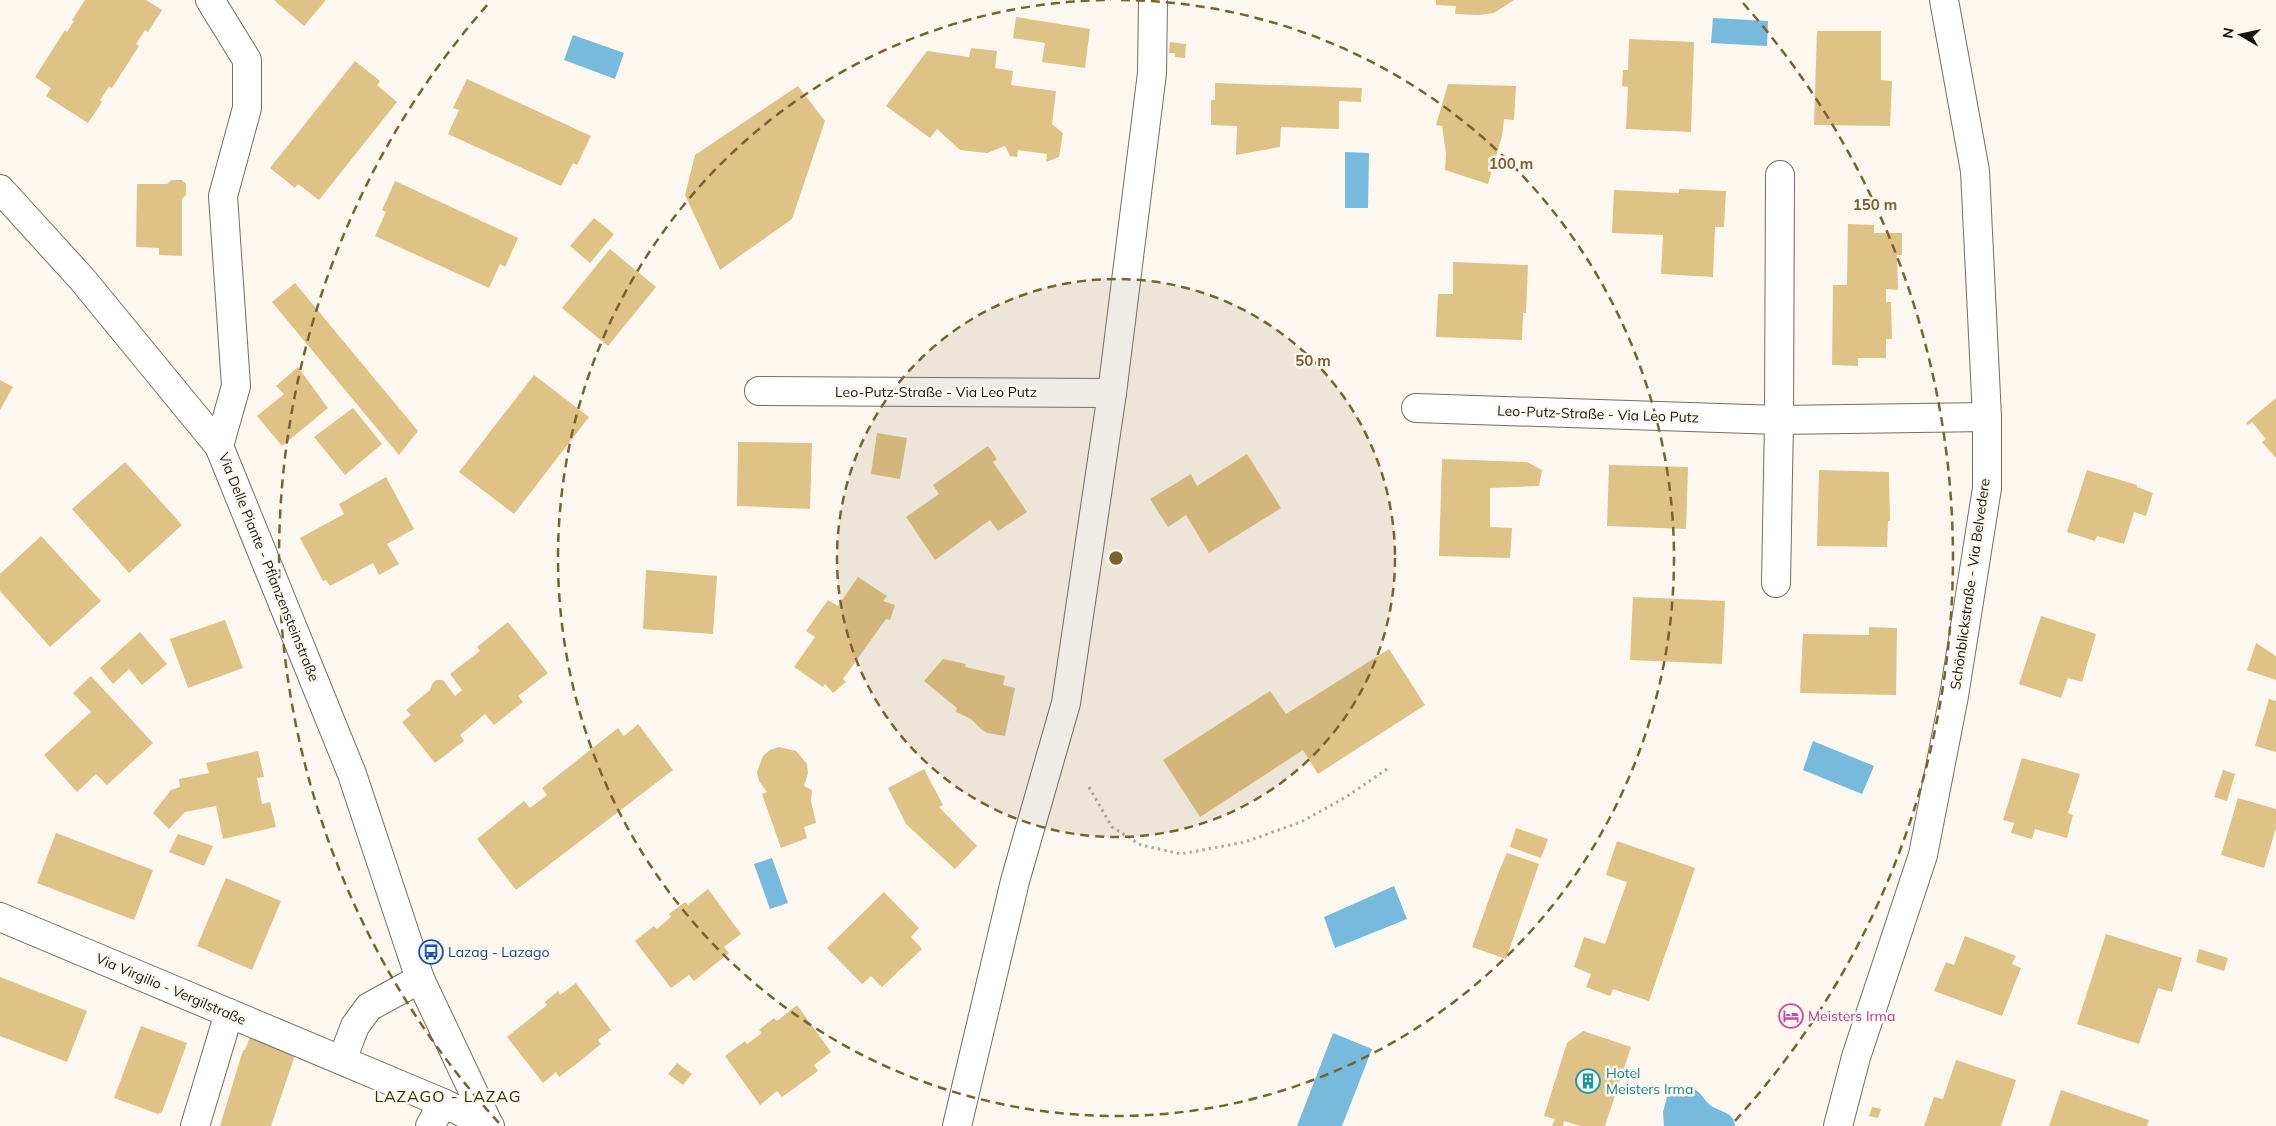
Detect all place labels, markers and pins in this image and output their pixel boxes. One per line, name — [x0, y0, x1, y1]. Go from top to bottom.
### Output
centre of rings — [1107, 549, 1125, 567]
bus stop icon: Lazag - Lazago — [418, 939, 444, 965]
place label: Lazag - Lazago — [448, 943, 549, 961]
hotel icon: Meisters Irma — [1778, 1003, 1804, 1029]
place label: Meisters Irma — [1808, 1007, 1895, 1025]
place label: Hotel Meisters Irma — [1606, 1064, 1693, 1098]
building icon: Hotel Meisters Irma — [1575, 1068, 1601, 1094]

